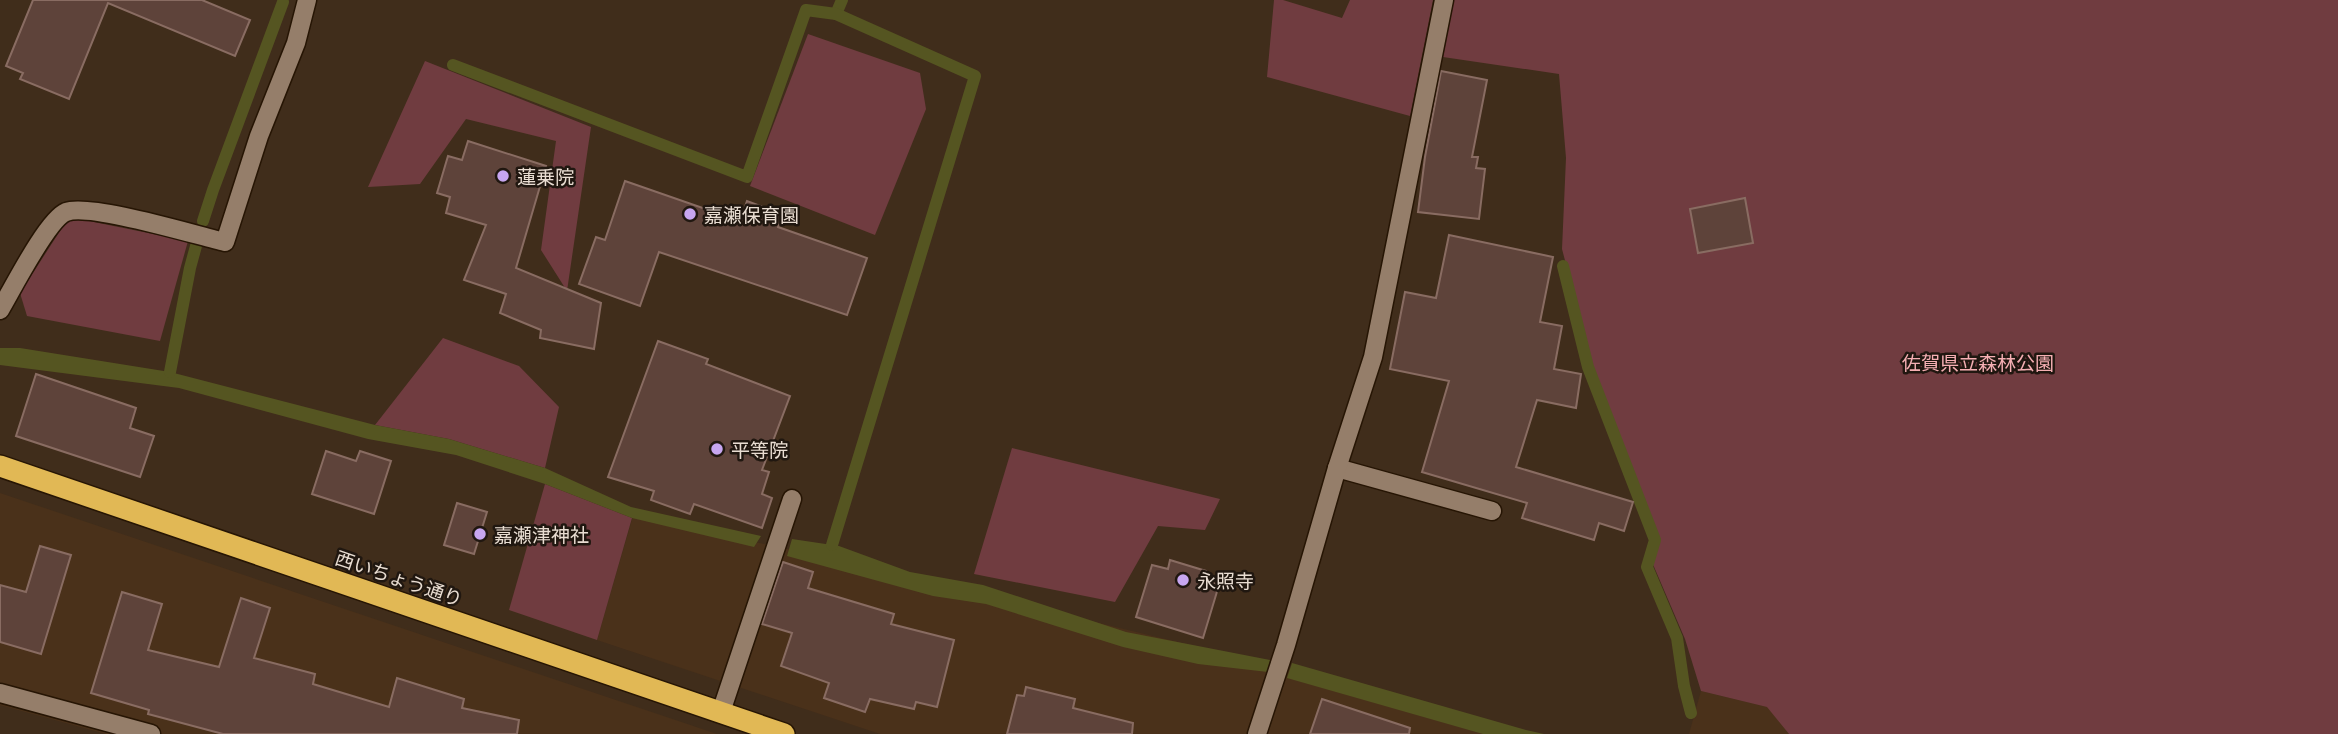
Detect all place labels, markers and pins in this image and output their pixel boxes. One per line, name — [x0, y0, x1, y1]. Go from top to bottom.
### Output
place label: 蓮乗院 — [517, 165, 574, 188]
marker: 蓮乗院 — [495, 168, 511, 184]
place label: 嘉瀬保育園 — [704, 203, 799, 226]
marker: 嘉瀬保育園 — [682, 206, 698, 222]
place label: 平等院 — [731, 438, 788, 461]
marker: 平等院 — [709, 441, 725, 457]
place label: 嘉瀬津神社 — [494, 523, 589, 546]
marker: 嘉瀬津神社 — [472, 526, 488, 542]
place label: 永照寺 — [1197, 569, 1254, 592]
marker: 永照寺 — [1175, 572, 1191, 588]

